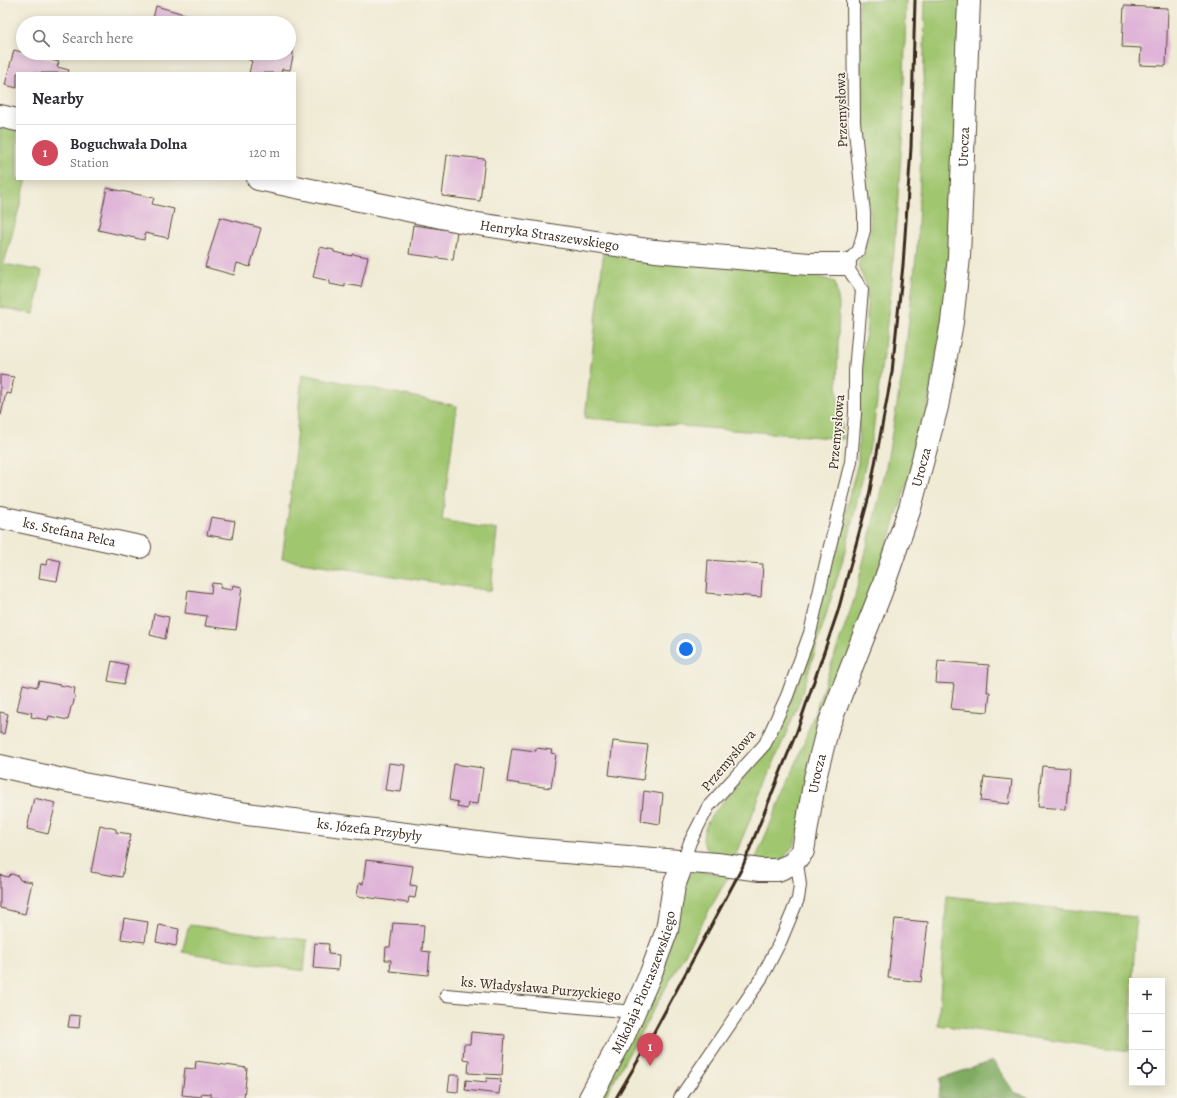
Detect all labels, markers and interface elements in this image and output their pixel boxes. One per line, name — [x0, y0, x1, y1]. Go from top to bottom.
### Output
search box — [16, 16, 296, 60]
icon: search — [30, 27, 52, 49]
text: Search here — [62, 28, 133, 48]
street label: Przemysłowa — [831, 71, 852, 148]
text: Nearby — [32, 87, 83, 110]
street label: Urocza — [954, 126, 974, 168]
text: Boguchwała Dolna — [70, 134, 187, 154]
text: 1 — [43, 144, 47, 161]
text: 120 m — [249, 144, 280, 161]
text: Station — [70, 154, 109, 171]
street label: Henryka Straszewskiego — [478, 215, 621, 255]
street label: Przemysłowa — [824, 393, 849, 471]
street label: Urocza — [907, 445, 936, 489]
street label: ks. Stefana Pelca — [21, 513, 118, 552]
your location — [676, 639, 696, 659]
street label: Przemysłowa — [697, 725, 760, 795]
street label: Urocza — [804, 751, 831, 795]
street label: ks. Józefa Przybyły — [316, 814, 424, 846]
street label: Mikołaja Piotraszewskiego — [607, 910, 680, 1057]
street label: ks. Władysława Purzyckiego — [460, 972, 622, 1005]
map controls — [1129, 978, 1165, 1086]
button: + — [1129, 978, 1165, 1014]
button: − — [1129, 1014, 1165, 1050]
pin: 1 — [637, 1033, 663, 1066]
button: locate — [1129, 1050, 1165, 1086]

